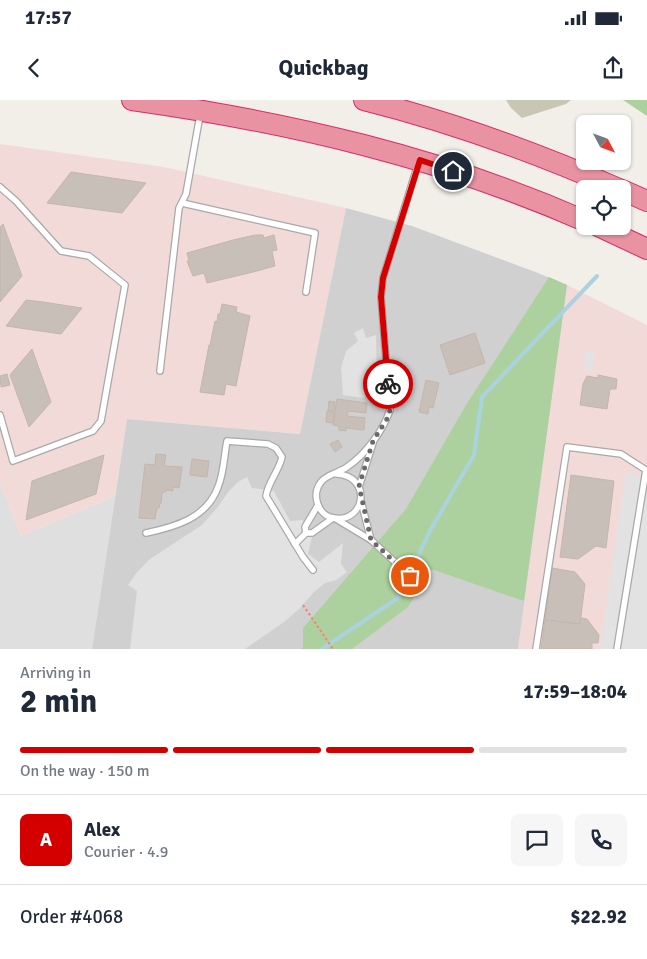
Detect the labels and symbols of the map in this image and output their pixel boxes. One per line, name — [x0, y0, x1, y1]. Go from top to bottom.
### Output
north arrow — [576, 115, 631, 170]
pin — [432, 150, 474, 192]
courier — [363, 359, 413, 409]
pin — [389, 555, 431, 597]

